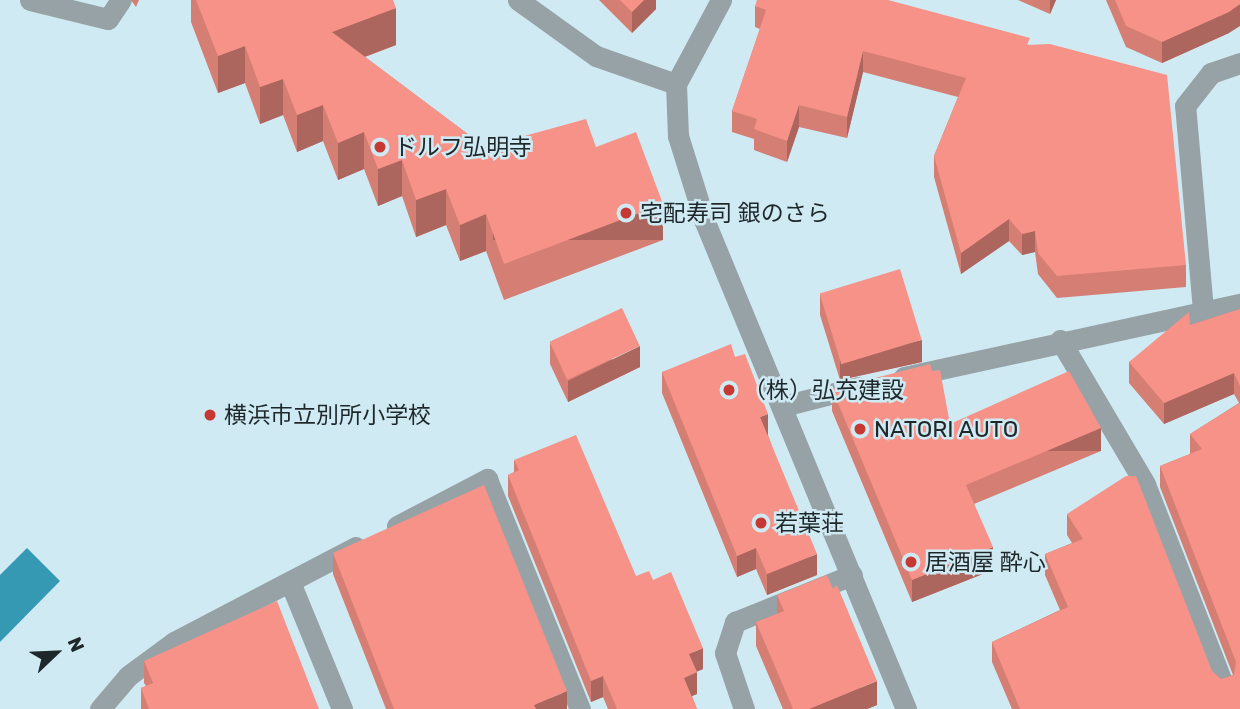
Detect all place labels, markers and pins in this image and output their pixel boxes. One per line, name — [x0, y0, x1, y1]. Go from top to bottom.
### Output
place label: ドルフ弘明寺 — [394, 133, 532, 161]
marker: ドルフ弘明寺 — [372, 139, 388, 155]
place label: 宅配寿司 銀のさら — [640, 199, 830, 227]
marker: 宅配寿司 銀のさら — [618, 205, 634, 221]
place label: （株）弘充建設 — [743, 376, 904, 404]
marker: （株）弘充建設 — [721, 382, 737, 398]
place label: 横浜市立別所小学校 — [224, 401, 431, 429]
marker: 横浜市立別所小学校 — [202, 407, 218, 423]
place label: NATORI AUTO — [874, 415, 1019, 443]
marker: NATORI AUTO — [852, 421, 868, 437]
place label: 若葉荘 — [775, 509, 844, 537]
marker: 若葉荘 — [753, 515, 769, 531]
place label: 居酒屋 酔心 — [925, 548, 1046, 576]
marker: 居酒屋 酔心 — [903, 554, 919, 570]

